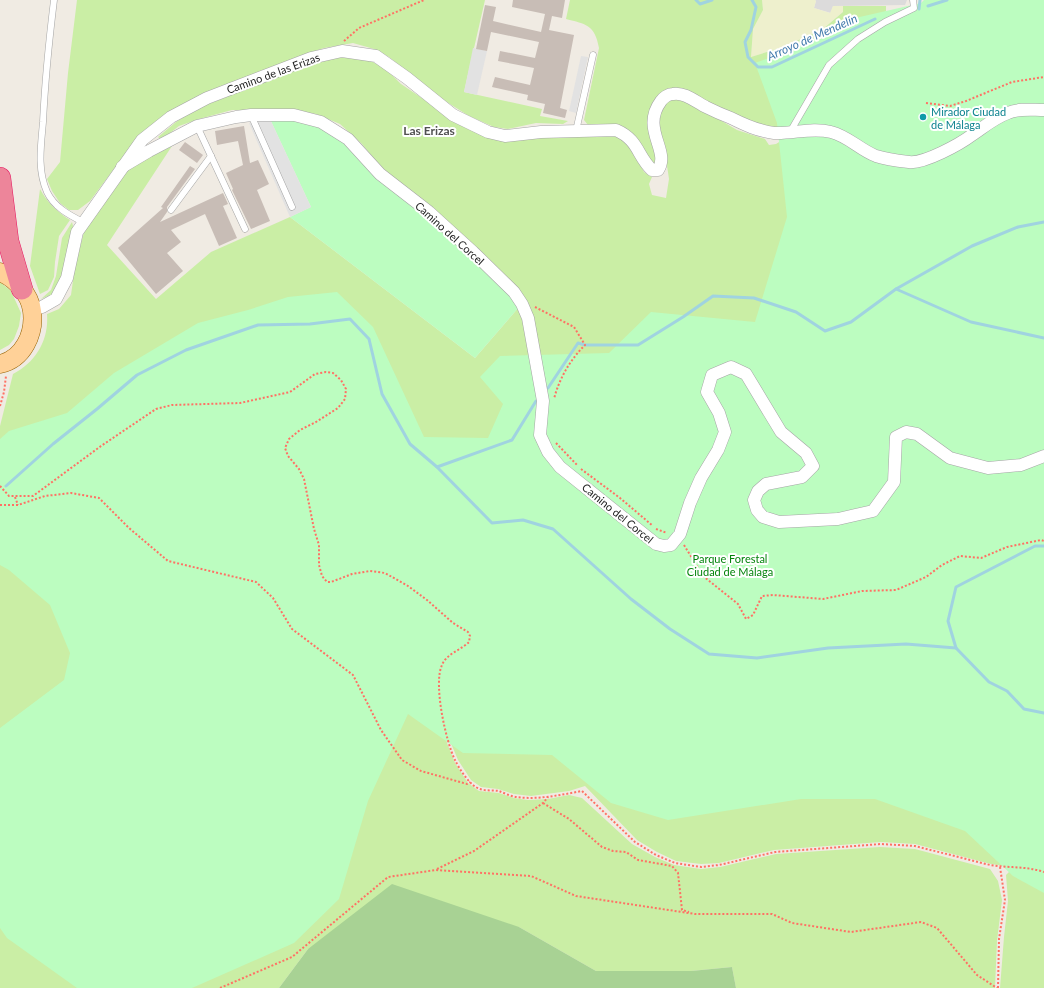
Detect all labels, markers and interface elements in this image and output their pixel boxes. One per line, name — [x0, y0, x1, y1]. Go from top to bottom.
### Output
water label: Arroyo de Mendelín — [764, 10, 860, 64]
street label: Camino de las Erizas — [225, 50, 322, 96]
place label: Mirador Ciudad de Málaga — [931, 105, 1006, 131]
marker: Mirador Ciudad de Málaga — [918, 112, 928, 122]
district label: Las Erizas — [403, 123, 455, 138]
street label: Camino del Corcel — [413, 199, 487, 267]
street label: Camino del Corcel — [580, 480, 656, 546]
park label: Parque Forestal Ciudad de Málaga — [687, 552, 773, 578]

